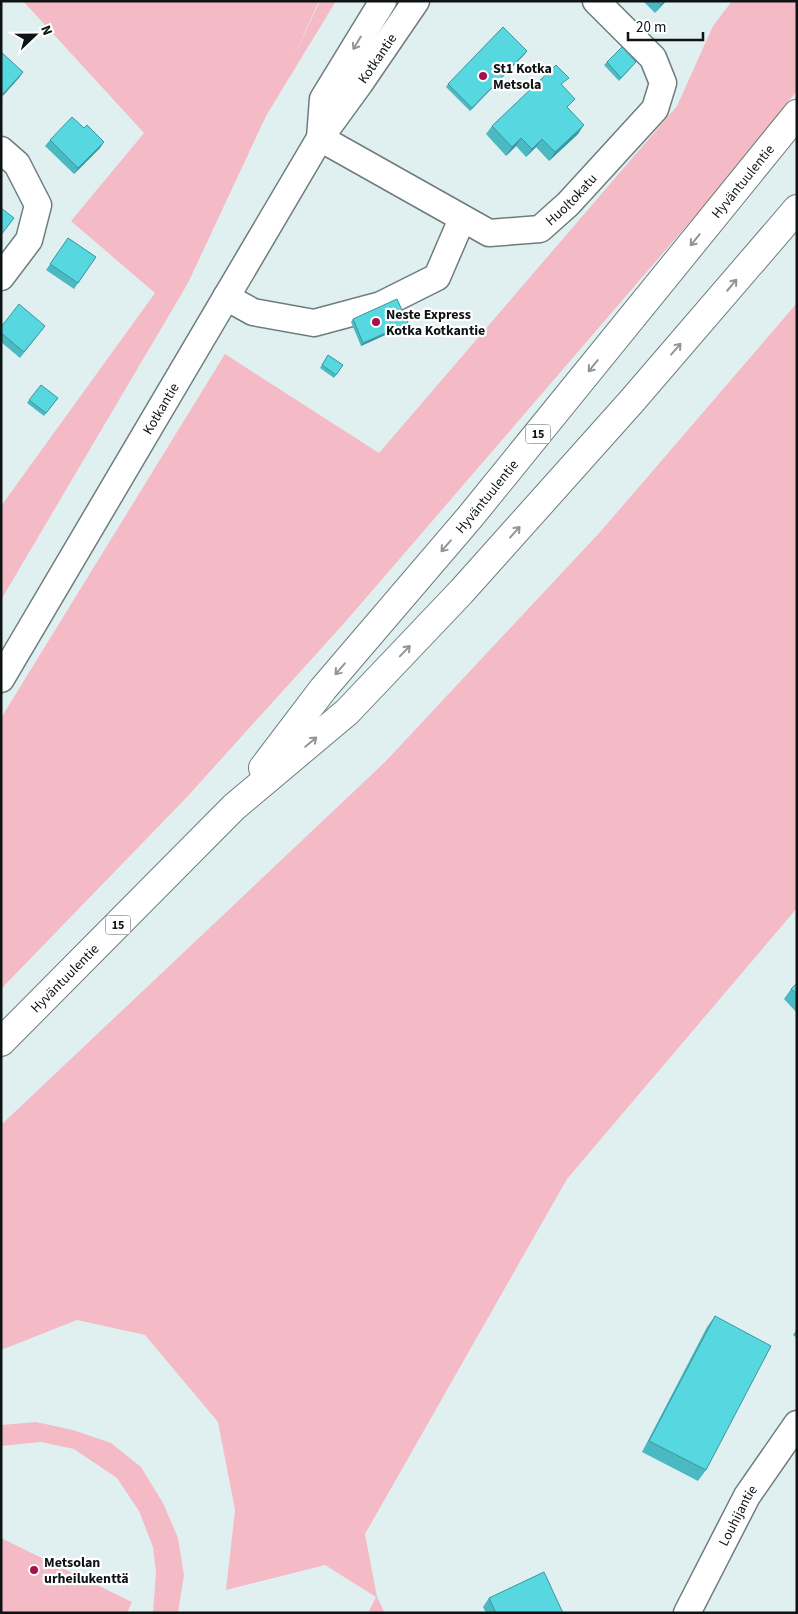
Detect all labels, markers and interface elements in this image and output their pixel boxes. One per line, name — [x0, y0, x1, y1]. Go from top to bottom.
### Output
north arrow — [10, 10, 60, 60]
scale bar — [628, 10, 703, 42]
text: 20 m — [636, 17, 666, 38]
text: N — [35, 22, 57, 39]
street label: Kotkantie — [353, 30, 402, 88]
one-way arrow — [352, 35, 362, 49]
place label: St1 Kotka Metsola — [493, 59, 552, 95]
marker: St1 Kotka Metsola — [477, 70, 489, 82]
street label: Hyväntuulentie — [707, 140, 779, 223]
street label: Huoltokatu — [541, 170, 602, 231]
one-way arrow — [690, 233, 701, 246]
one-way arrow — [726, 279, 737, 292]
place label: Neste Express Kotka Kotkantie — [386, 305, 485, 341]
marker: Neste Express Kotka Kotkantie — [370, 316, 382, 328]
one-way arrow — [670, 343, 682, 356]
one-way arrow — [587, 359, 598, 372]
street label: Kotkantie — [138, 379, 184, 439]
road number: 15 — [526, 424, 550, 444]
street label: Hyväntuulentie — [451, 456, 524, 538]
one-way arrow — [509, 526, 520, 539]
one-way arrow — [440, 539, 451, 552]
one-way arrow — [399, 645, 411, 658]
one-way arrow — [334, 663, 346, 676]
one-way arrow — [305, 736, 318, 747]
road number: 15 — [106, 916, 130, 934]
street label: Hyväntuulentie — [26, 940, 104, 1018]
street label: Louhijantie — [714, 1481, 763, 1550]
place label: Metsolan urheilukenttä — [44, 1553, 129, 1589]
marker: Metsolan urheilukenttä — [28, 1564, 40, 1576]

